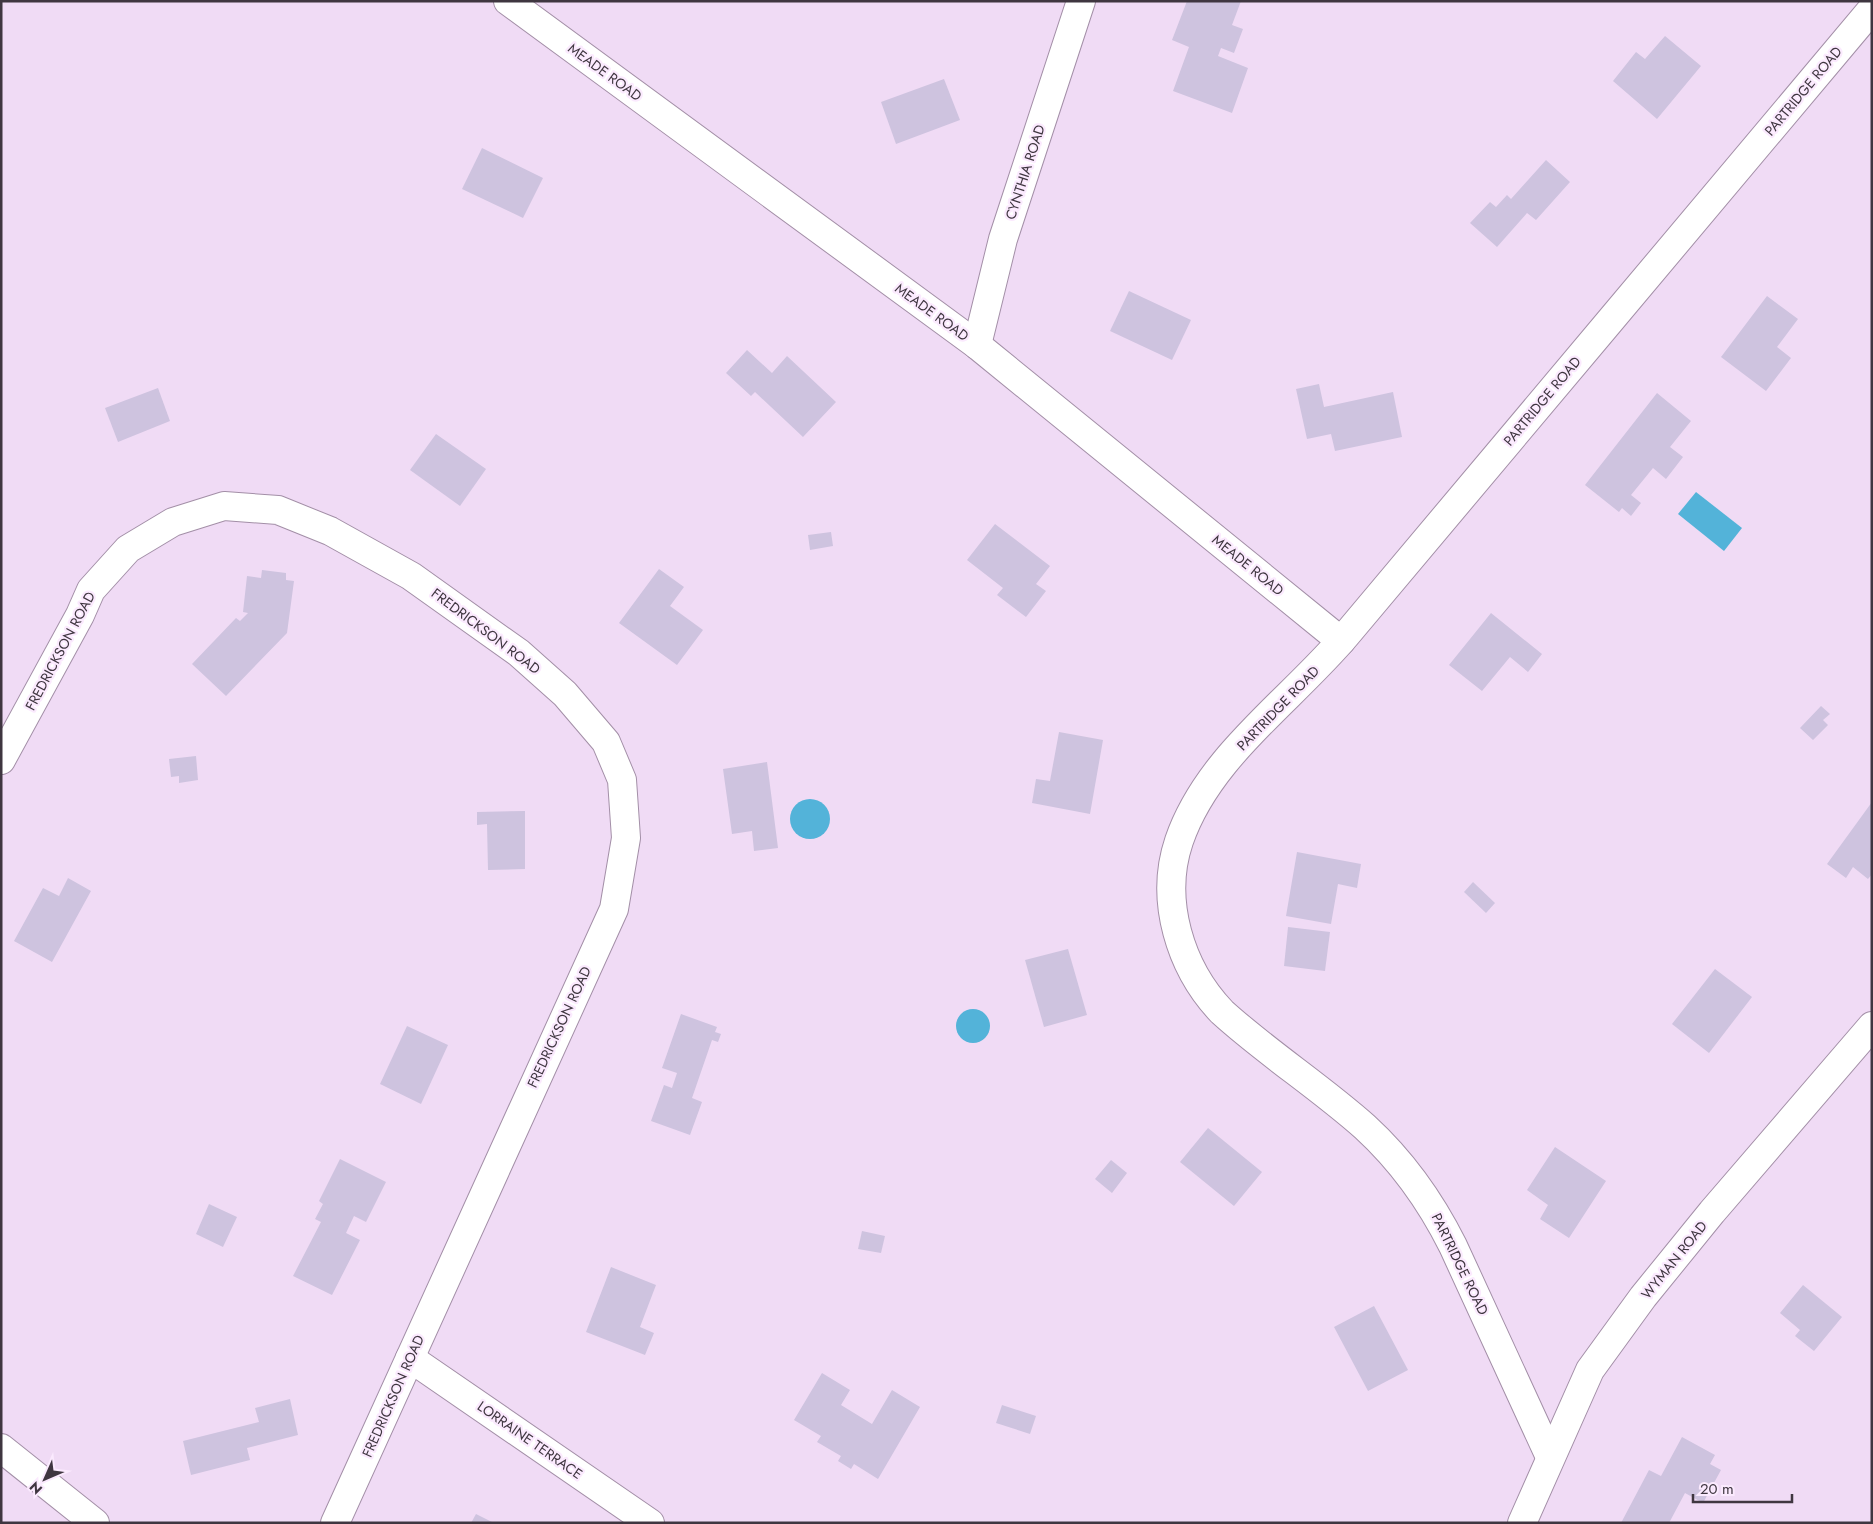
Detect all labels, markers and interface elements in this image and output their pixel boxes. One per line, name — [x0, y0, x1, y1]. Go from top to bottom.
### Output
street label: MEADE ROAD — [564, 38, 646, 106]
street label: PARTRIDGE ROAD — [1760, 42, 1846, 140]
street label: CYNTHIA ROAD — [1000, 122, 1050, 222]
street label: MEADE ROAD — [891, 278, 973, 346]
street label: PARTRIDGE ROAD — [1499, 352, 1585, 450]
street label: MEADE ROAD — [1208, 530, 1288, 600]
street label: FREDRICKSON ROAD — [427, 583, 545, 679]
street label: FREDRICKSON ROAD — [20, 588, 100, 714]
street label: PARTRIDGE ROAD — [1232, 661, 1324, 755]
street label: FREDRICKSON ROAD — [522, 963, 596, 1091]
street label: PARTRIDGE ROAD — [1427, 1210, 1493, 1318]
street label: WYMAN ROAD — [1636, 1217, 1712, 1303]
street label: FREDRICKSON ROAD — [357, 1332, 429, 1460]
street label: LORRAINE TERRACE — [473, 1396, 587, 1484]
north arrow — [20, 1454, 70, 1504]
scale bar — [1693, 1472, 1792, 1504]
text: N — [25, 1477, 47, 1499]
text: 20 m — [1700, 1478, 1734, 1500]

